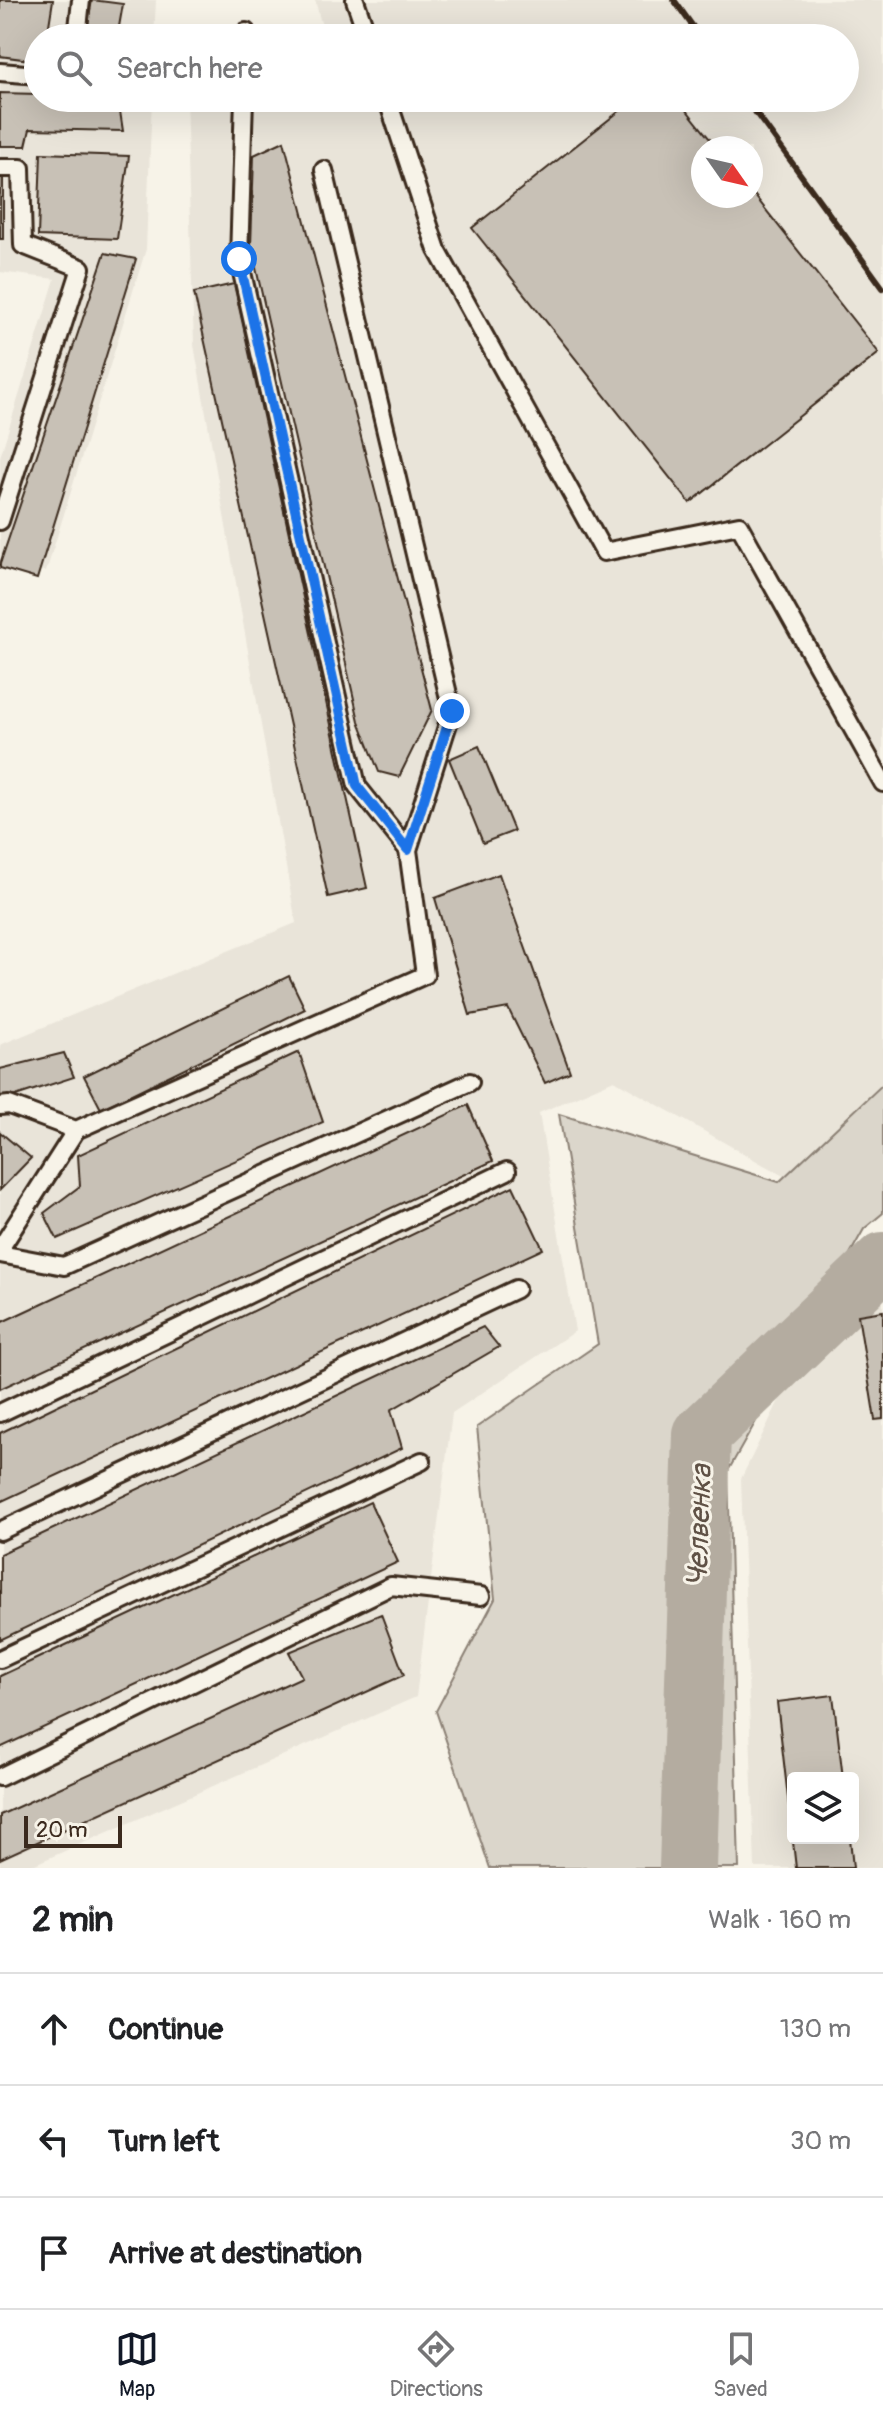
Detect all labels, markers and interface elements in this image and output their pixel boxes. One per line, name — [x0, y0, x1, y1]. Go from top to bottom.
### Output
search box — [24, 24, 859, 112]
icon: search — [52, 46, 96, 90]
text: Search here — [116, 50, 263, 87]
north arrow — [691, 136, 763, 208]
route start — [221, 241, 257, 277]
route end — [434, 693, 470, 729]
water label: Челвенка — [679, 1462, 720, 1588]
map controls — [787, 1772, 859, 1844]
button: layers — [787, 1772, 859, 1844]
scale bar — [24, 1812, 122, 1848]
text: 20 m — [36, 1816, 88, 1844]
text: 2 min — [32, 1899, 114, 1942]
text: Walk · 160 m — [708, 1904, 851, 1936]
icon: ahead — [32, 2007, 76, 2051]
text: Continue — [108, 2011, 223, 2048]
text: 130 m — [780, 2013, 851, 2045]
icon: left — [32, 2119, 76, 2163]
text: Turn left — [108, 2123, 219, 2160]
text: 30 m — [790, 2125, 851, 2157]
icon: arrive — [32, 2231, 76, 2275]
text: Arrive at destination — [108, 2235, 362, 2272]
tab: Map — [115, 2327, 159, 2403]
tab: Directions — [390, 2327, 483, 2403]
tab: Saved — [713, 2327, 768, 2403]

